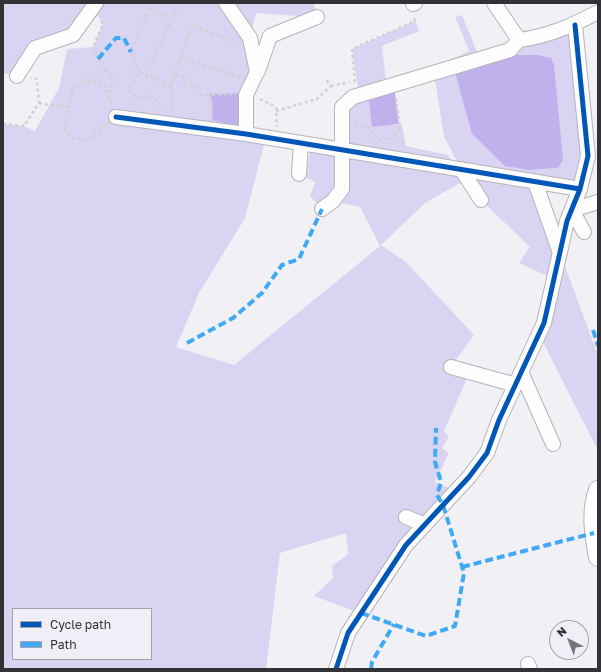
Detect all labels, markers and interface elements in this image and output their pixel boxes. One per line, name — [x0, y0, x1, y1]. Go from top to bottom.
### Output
legend — [12, 608, 152, 660]
text: Cycle path — [50, 617, 111, 632]
north arrow — [549, 620, 589, 660]
text: N — [554, 624, 569, 639]
text: Path — [50, 637, 77, 652]

